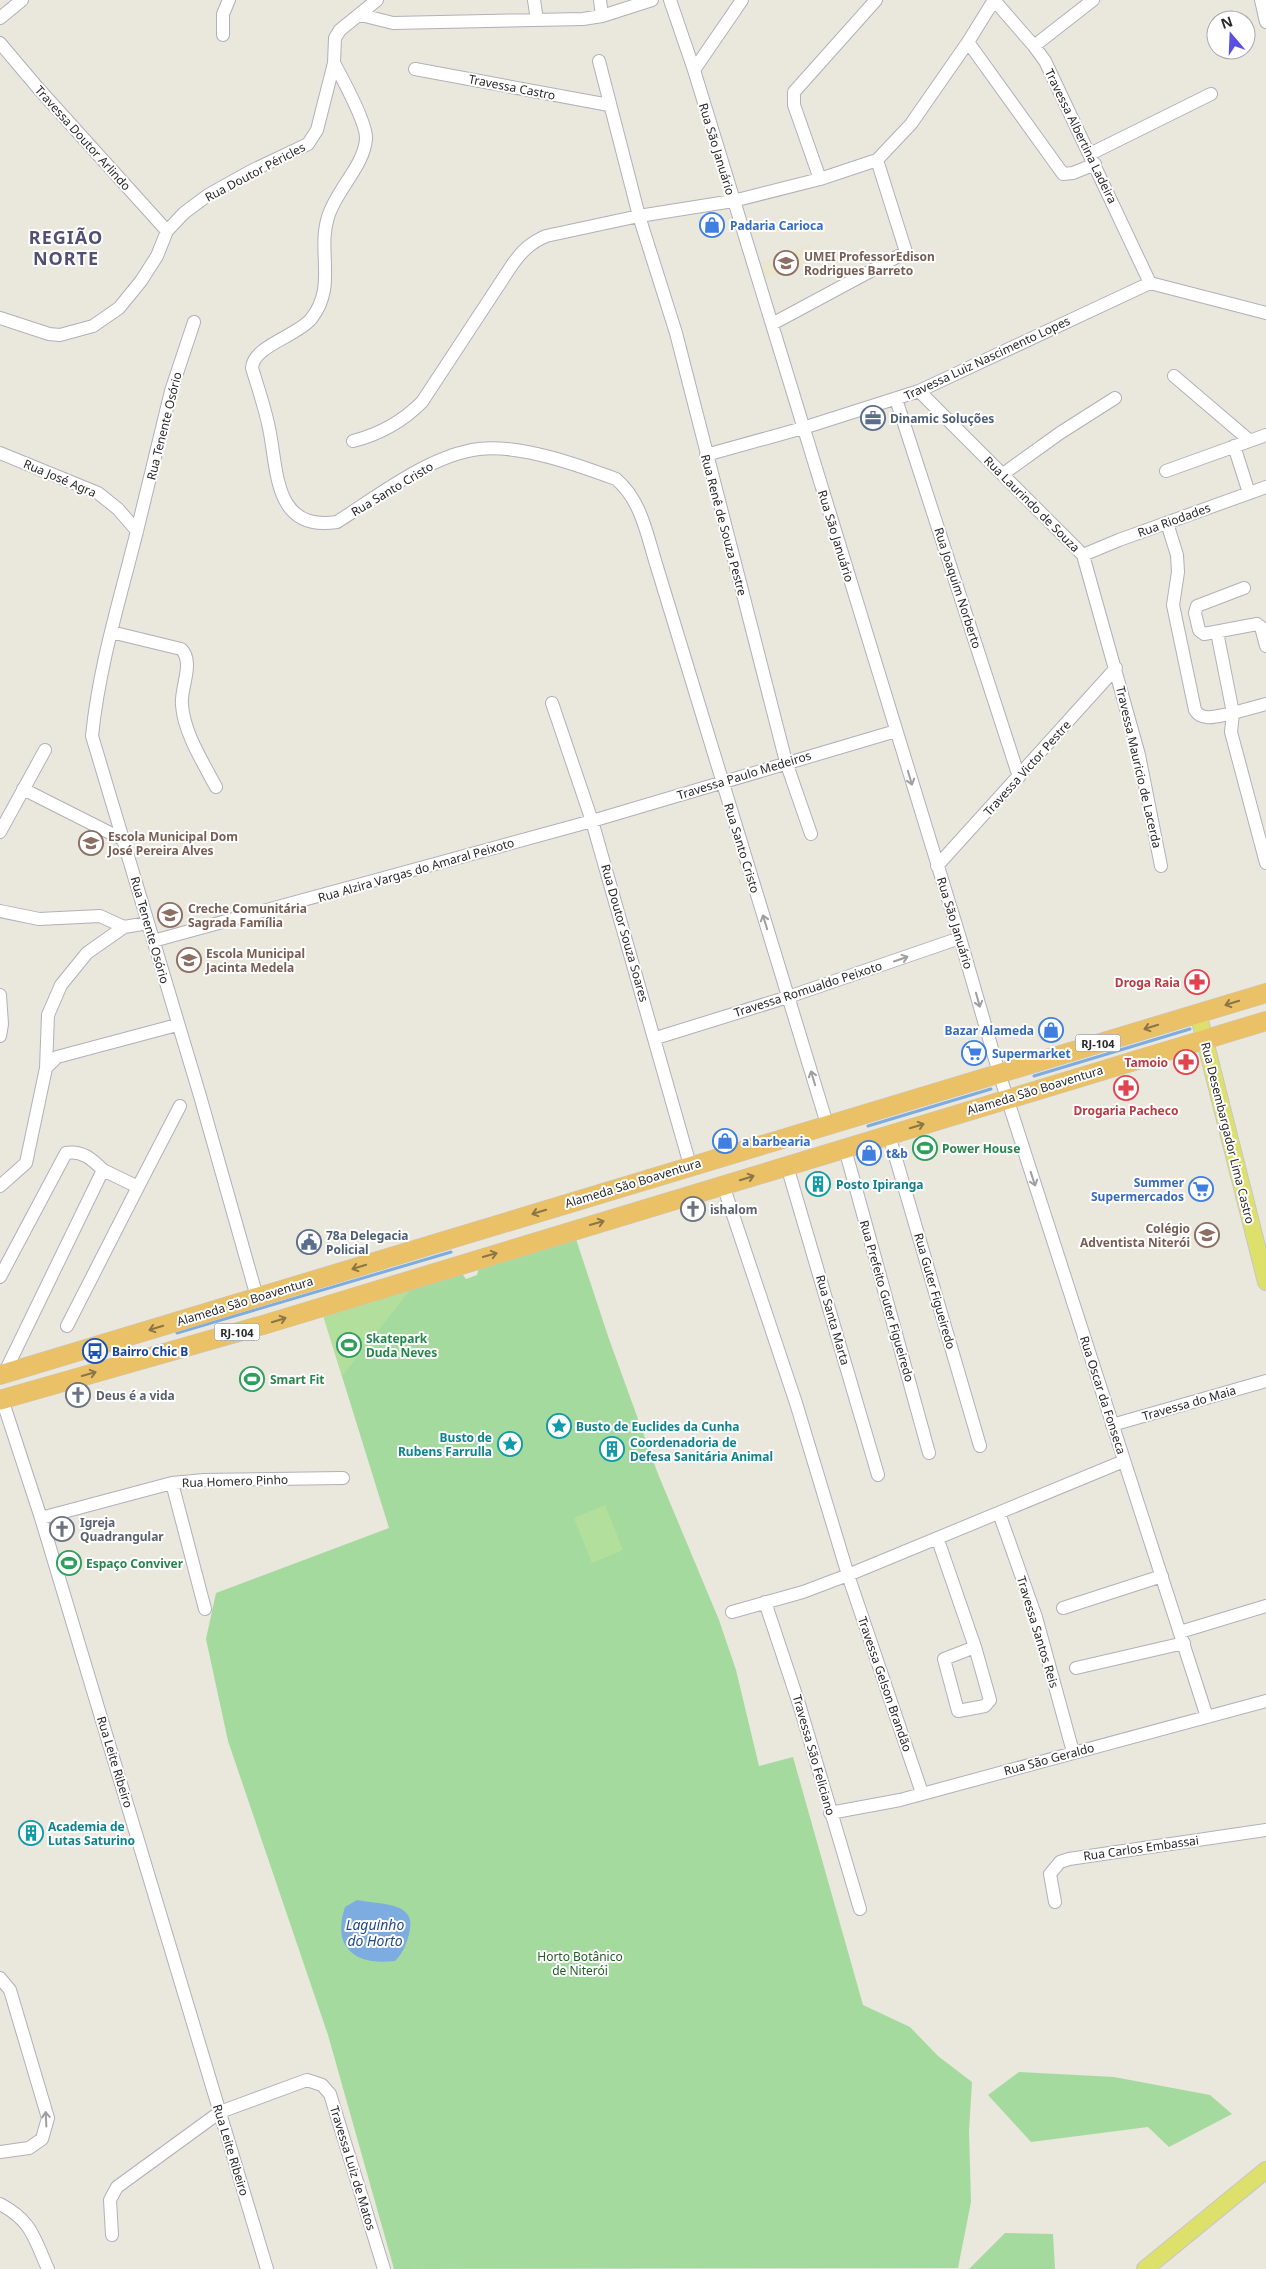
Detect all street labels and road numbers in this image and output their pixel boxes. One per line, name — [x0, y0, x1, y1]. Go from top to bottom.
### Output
street label: Travessa Albertina Ladeira — [1041, 66, 1121, 206]
street label: Travessa Castro — [467, 70, 557, 104]
street label: Travessa Doutor Arlindo — [31, 82, 135, 194]
street label: Rua São Januário — [695, 101, 739, 197]
street label: Rua Doutor Péricles — [202, 138, 308, 206]
street label: Travessa Luiz Nascimento Lopes — [901, 312, 1073, 404]
street label: Rua Tenente Osório — [142, 370, 186, 482]
street label: Rua Renê de Souza Pestre — [697, 452, 751, 598]
street label: Rua Laurindo de Souza — [980, 452, 1084, 556]
street label: Rua José Agra — [21, 455, 99, 501]
street label: Rua Santo Cristo — [348, 458, 436, 520]
street label: Rua São Januário — [814, 488, 858, 584]
street label: Rua Riodades — [1135, 499, 1213, 541]
street label: Rua Joaquim Norberto — [930, 525, 986, 651]
street label: Travessa Mauricio de Lacerda — [1112, 684, 1166, 850]
street label: Travessa Victor Pestre — [980, 716, 1075, 819]
street label: Travessa Paulo Medeiros — [675, 746, 813, 803]
street label: Rua Santo Cristo — [720, 801, 764, 895]
street label: Rua Alzira Vargas do Amaral Peixoto — [316, 834, 516, 906]
street label: Rua Doutor Souza Soares — [597, 862, 653, 1004]
street label: Rua Tenente Osório — [127, 874, 173, 986]
street label: Rua São Januário — [933, 875, 977, 971]
street label: Travessa Romualdo Peixoto — [732, 957, 884, 1021]
road number: RJ-104 — [1076, 1034, 1120, 1052]
street label: Rua Desembargador Lima Castro — [1197, 1040, 1259, 1226]
street label: Alameda São Boaventura — [965, 1061, 1105, 1119]
street label: Alameda São Boaventura — [563, 1154, 703, 1212]
street label: Rua Prefeito Guter Figueiredo — [856, 1218, 918, 1384]
street label: Rua Guter Figueiredo — [910, 1231, 960, 1351]
street label: Alameda São Boaventura — [175, 1272, 315, 1330]
street label: Rua Santa Marta — [812, 1273, 854, 1367]
road number: RJ-104 — [214, 1324, 260, 1340]
street label: Rua Oscar da Fonseca — [1076, 1334, 1130, 1456]
street label: Travessa do Maia — [1140, 1381, 1238, 1425]
street label: Rua Homero Pinho — [182, 1471, 288, 1491]
street label: Travessa Santos Reis — [1013, 1574, 1063, 1690]
street label: Travessa Gelson Brandão — [854, 1614, 916, 1754]
street label: Travessa São Feliciano — [789, 1693, 839, 1817]
street label: Rua Leite Ribeiro — [93, 1714, 137, 1810]
street label: Rua São Geraldo — [1002, 1739, 1096, 1779]
street label: Rua Carlos Embassai — [1082, 1831, 1200, 1865]
street label: Rua Leite Ribeiro — [209, 2102, 253, 2198]
street label: Travessa Luiz de Matos — [326, 2104, 380, 2233]

